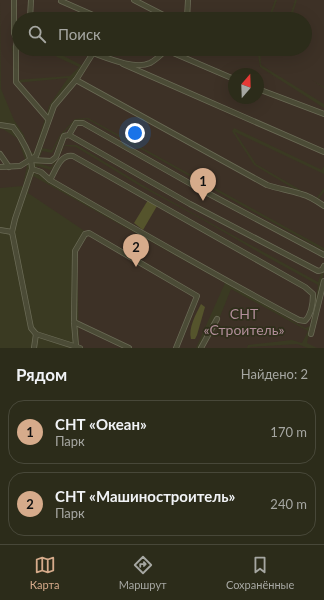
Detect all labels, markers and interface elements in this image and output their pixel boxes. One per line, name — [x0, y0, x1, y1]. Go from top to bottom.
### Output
search box — [12, 12, 312, 56]
icon: search — [26, 23, 48, 45]
text: Поиск — [58, 25, 101, 43]
north arrow — [228, 68, 264, 104]
your location — [125, 123, 145, 143]
pin: 1 — [190, 168, 216, 201]
pin: 2 — [123, 234, 149, 267]
park label: СНТ «Строитель» — [203, 305, 285, 338]
text: Рядом — [16, 364, 67, 385]
text: Найдено: 2 — [241, 366, 308, 382]
text: СНТ «Океан» — [55, 415, 147, 433]
text: 1 — [26, 424, 34, 440]
text: 170 m — [270, 424, 307, 440]
text: Парк — [55, 433, 85, 449]
text: СНТ «Машиностроитель» — [55, 487, 235, 505]
text: 2 — [26, 496, 34, 512]
text: 240 m — [270, 496, 307, 512]
text: Парк — [55, 505, 85, 521]
tab: Карта — [30, 554, 59, 591]
tab: Маршрут — [119, 554, 167, 591]
tab: Сохранённые — [226, 554, 294, 591]

